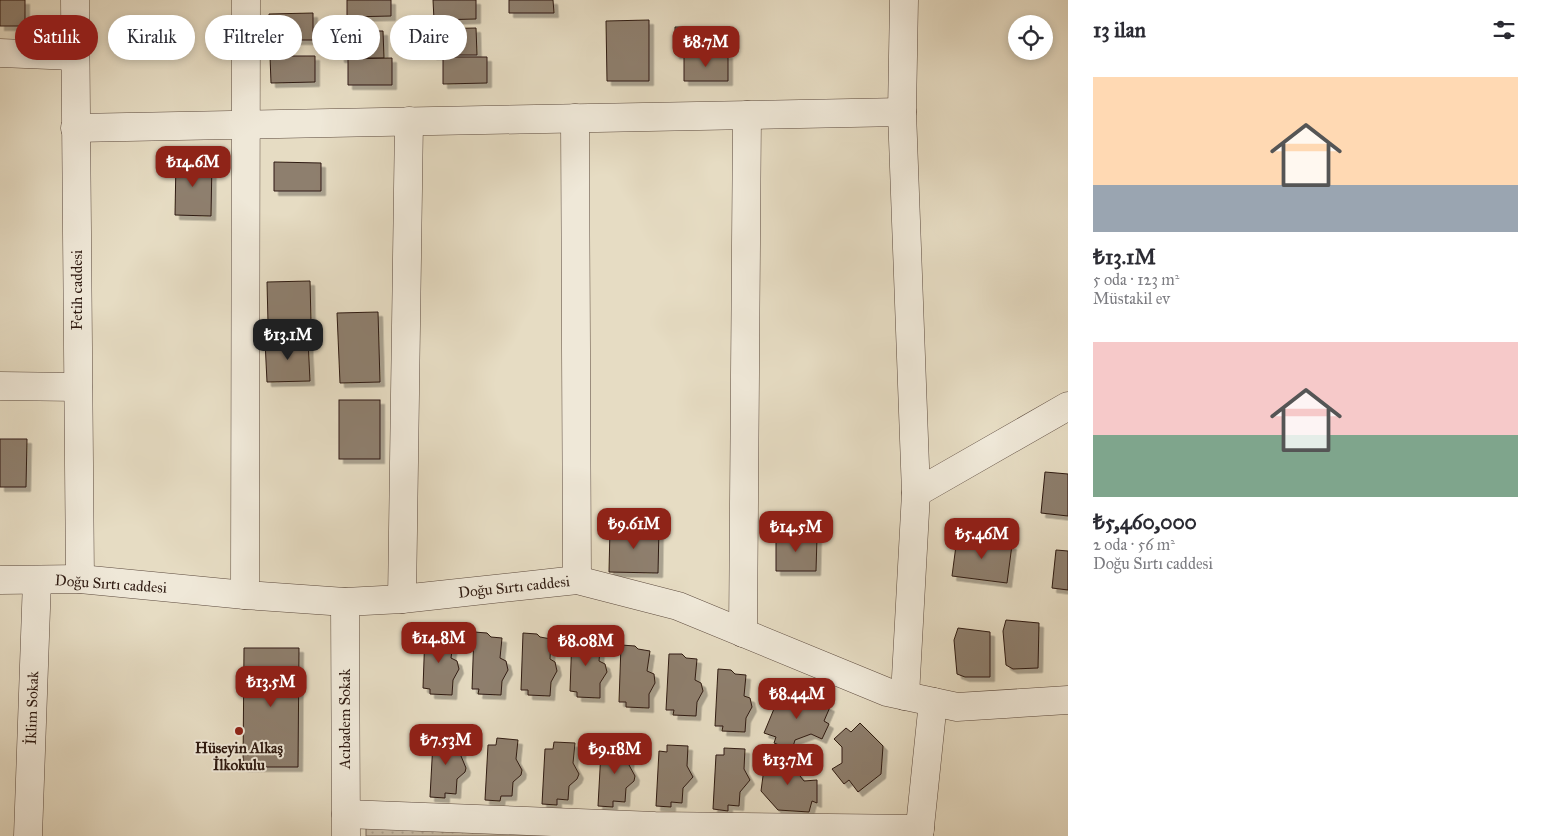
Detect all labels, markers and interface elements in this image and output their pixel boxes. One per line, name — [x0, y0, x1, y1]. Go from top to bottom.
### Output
chip: Satılık — [15, 15, 98, 60]
chip: Kiralık — [108, 15, 195, 60]
chip: Filtreler — [205, 15, 302, 60]
chip: Yeni — [312, 15, 380, 60]
chip: Daire — [390, 15, 467, 60]
map controls — [1008, 15, 1053, 60]
button: locate — [1008, 15, 1053, 60]
icon: filters — [1490, 16, 1518, 44]
text: 13 ilan — [1093, 17, 1146, 43]
pin: ₺8.7M — [671, 26, 741, 68]
text: ₺8.7M — [683, 32, 729, 51]
icon: home — [1261, 110, 1351, 200]
pin: ₺14.6M — [152, 146, 234, 188]
text: ₺14.6M — [167, 152, 219, 171]
text: ₺13.1M — [1093, 244, 1156, 270]
street label: Fetih caddesi — [68, 250, 86, 330]
text: 5 oda · 123 m² — [1093, 270, 1179, 289]
text: Müstakil ev — [1093, 289, 1170, 308]
pin: ₺13.1M — [247, 318, 329, 361]
text: ₺13.1M — [264, 325, 312, 344]
icon: home — [1261, 375, 1351, 465]
pin: ₺9.61M — [593, 508, 675, 550]
text: ₺5,460,000 — [1093, 509, 1197, 535]
pin: ₺14.5M — [755, 510, 837, 553]
text: ₺9.61M — [608, 514, 660, 533]
text: ₺14.5M — [770, 517, 822, 536]
pin: ₺5.46M — [941, 518, 1023, 560]
text: ₺5.46M — [955, 524, 1009, 543]
text: 2 oda · 56 m² — [1093, 535, 1175, 554]
text: Doğu Sırtı caddesi — [1093, 554, 1213, 573]
street label: Doğu Sırtı caddesi — [54, 571, 168, 597]
street label: Doğu Sırtı caddesi — [457, 572, 571, 602]
pin: ₺14.8M — [398, 622, 480, 664]
pin: ₺8.08M — [545, 624, 627, 667]
text: ₺14.8M — [412, 628, 466, 647]
text: ₺8.08M — [558, 631, 614, 650]
pin: ₺13.5M — [230, 666, 312, 708]
street label: Acıbadem Sokak — [336, 669, 354, 770]
street label: İklim Sokak — [22, 671, 42, 745]
text: ₺13.5M — [247, 672, 295, 691]
pin: ₺8.44M — [756, 678, 838, 720]
text: ₺8.44M — [769, 684, 825, 703]
pin: ₺7.53M — [405, 724, 487, 766]
marker: Hüseyin Alkaş İlkokulu — [233, 725, 245, 737]
text: ₺7.53M — [421, 730, 471, 749]
pin: ₺9.18M — [574, 732, 656, 775]
place label: Hüseyin Alkaş İlkokulu — [195, 739, 283, 774]
text: ₺9.18M — [589, 739, 641, 758]
pin: ₺13.7M — [747, 744, 829, 786]
text: ₺13.7M — [763, 750, 813, 769]

